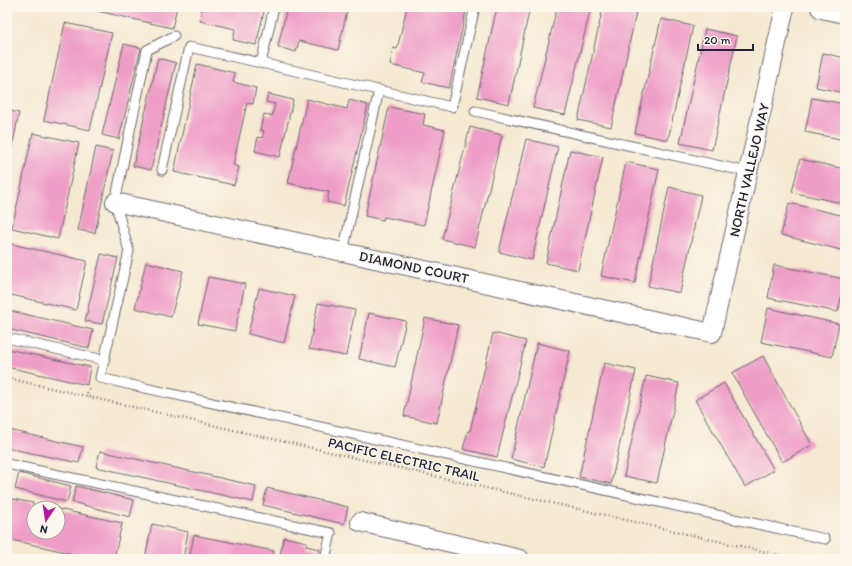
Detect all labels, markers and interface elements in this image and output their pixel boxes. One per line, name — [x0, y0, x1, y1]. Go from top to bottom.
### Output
scale bar — [698, 26, 753, 52]
text: 20 m — [704, 33, 731, 47]
street label: NORTH VALLEJO WAY — [726, 102, 773, 239]
street label: DIAMOND COURT — [358, 248, 470, 287]
street label: PACIFIC ELECTRIC TRAIL — [326, 434, 482, 485]
north arrow — [26, 500, 66, 540]
text: N — [39, 522, 49, 536]

